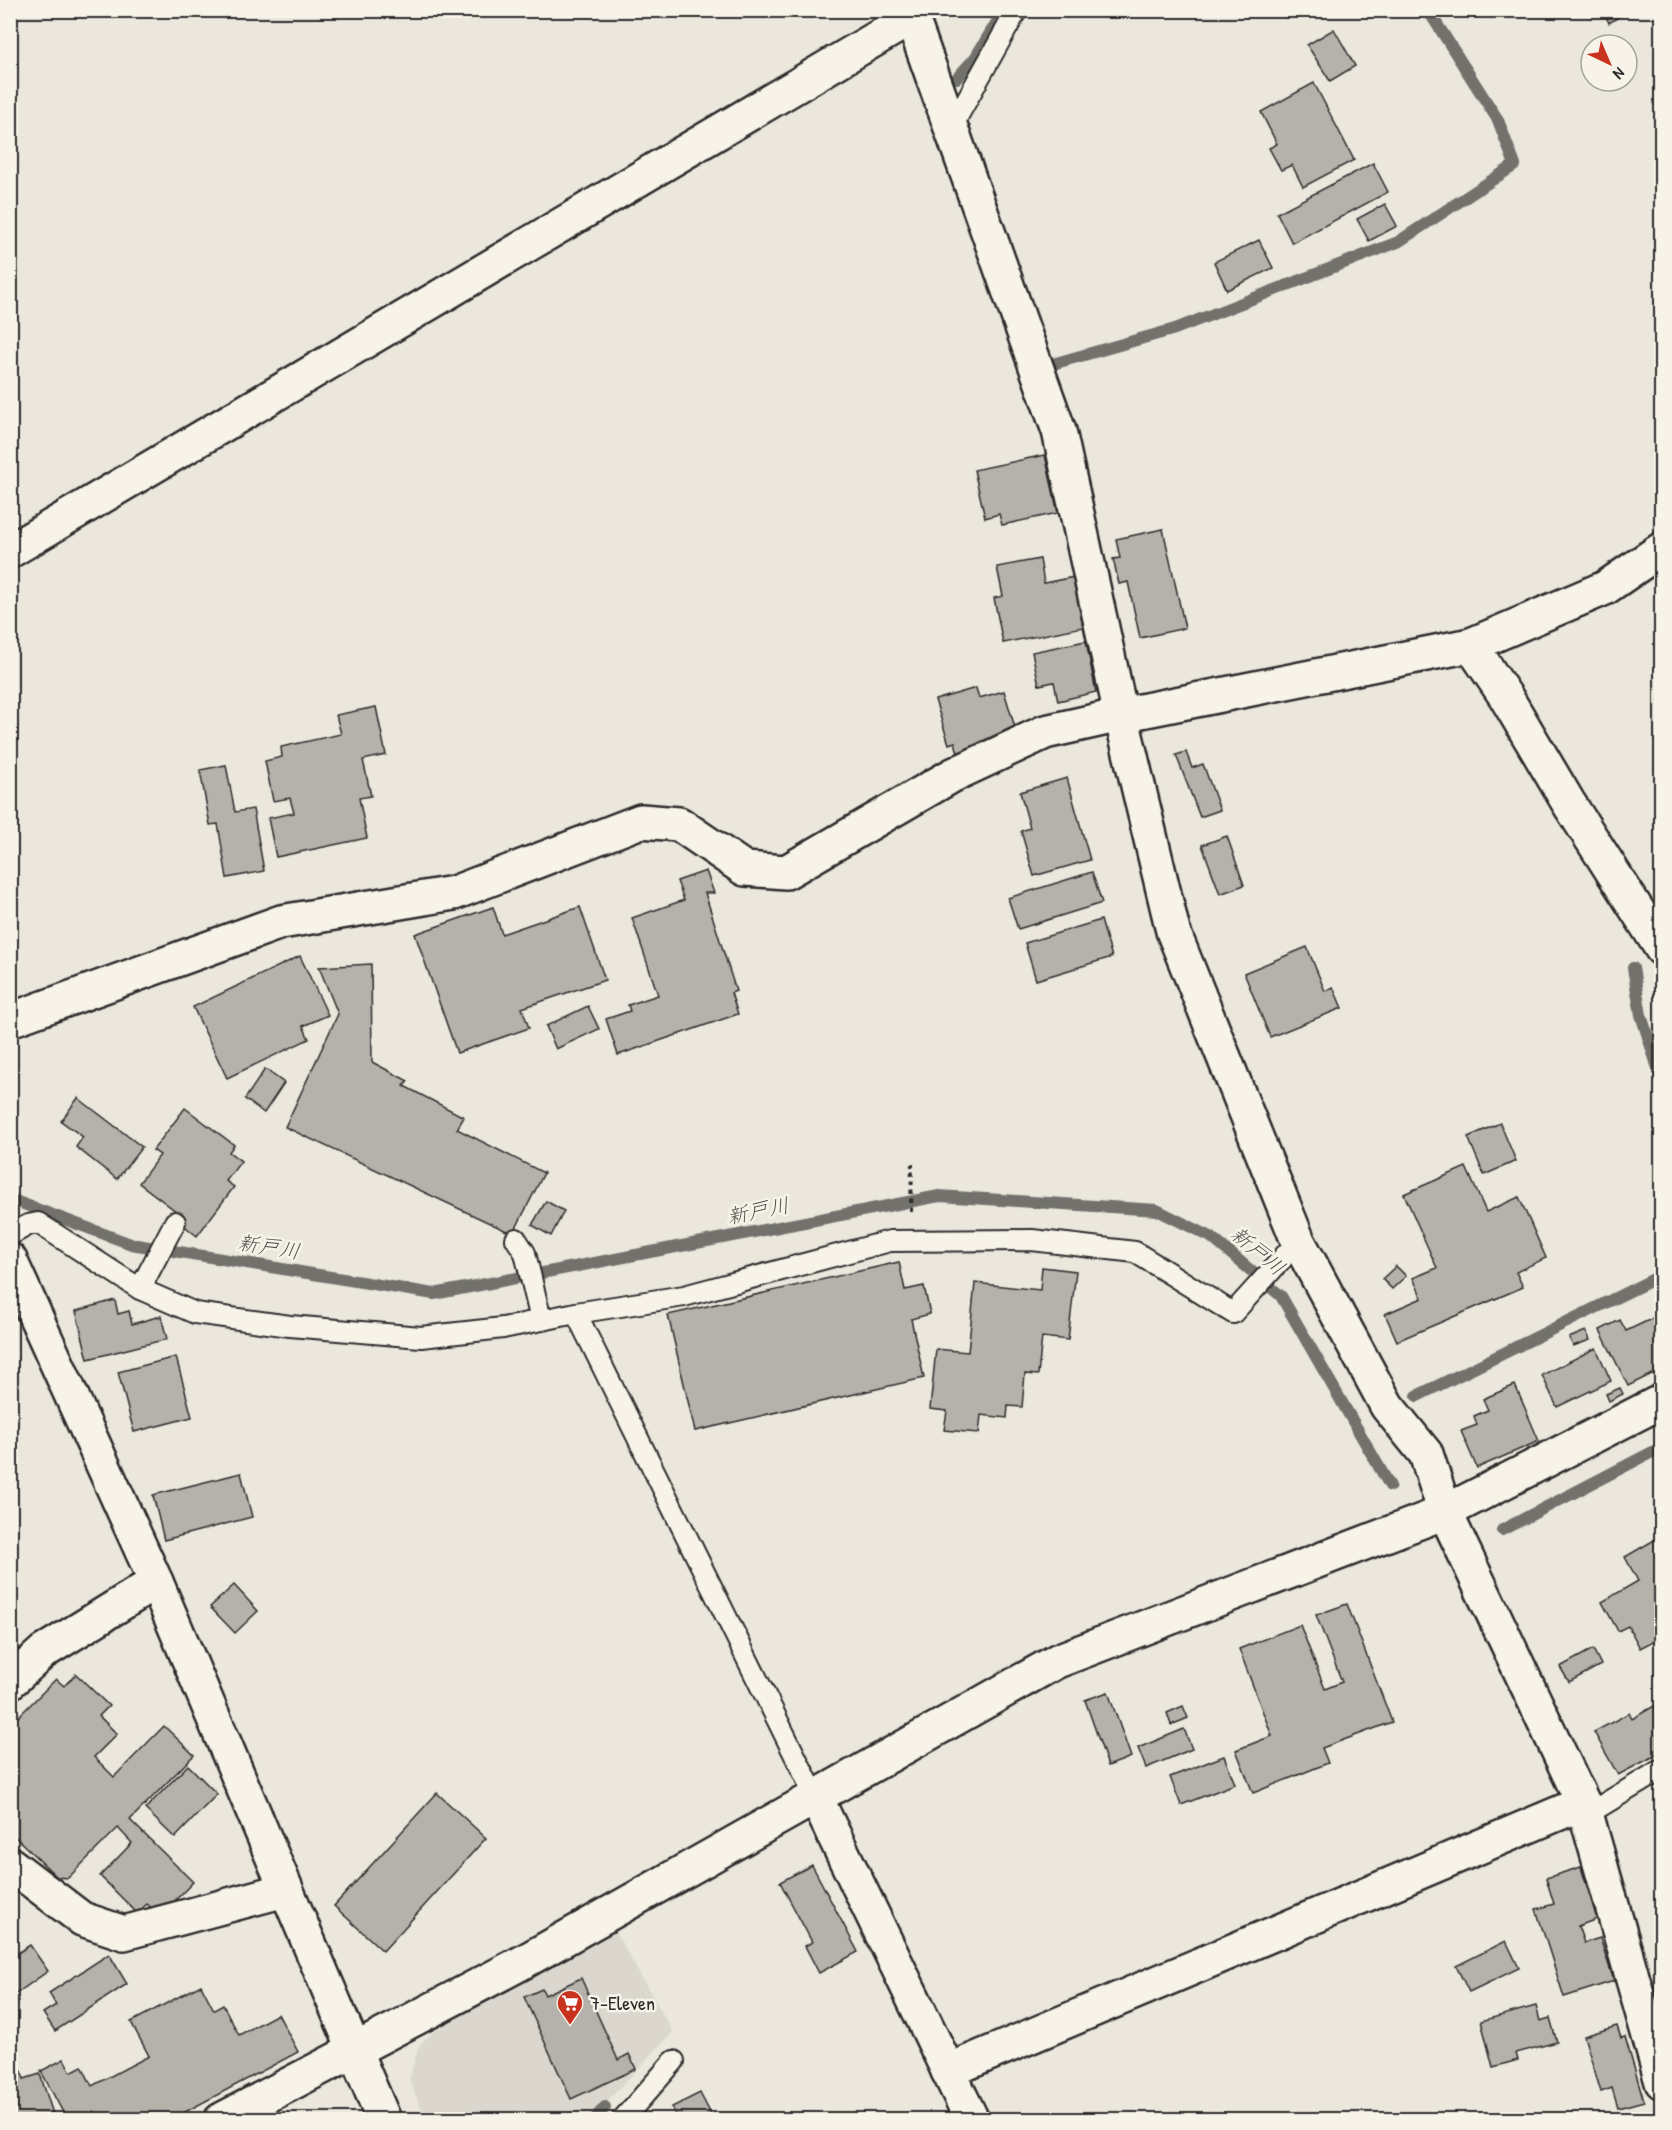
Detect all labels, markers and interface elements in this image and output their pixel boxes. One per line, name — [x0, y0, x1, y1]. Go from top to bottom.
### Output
north arrow — [1579, 33, 1639, 93]
text: N — [1608, 63, 1630, 85]
water label: 新戸川 — [724, 1190, 792, 1231]
water label: 新戸川 — [1225, 1219, 1292, 1282]
water label: 新戸川 — [236, 1227, 302, 1266]
supermarket icon: 7-Eleven — [555, 1988, 585, 2026]
place label: 7-Eleven — [590, 1989, 655, 2016]

